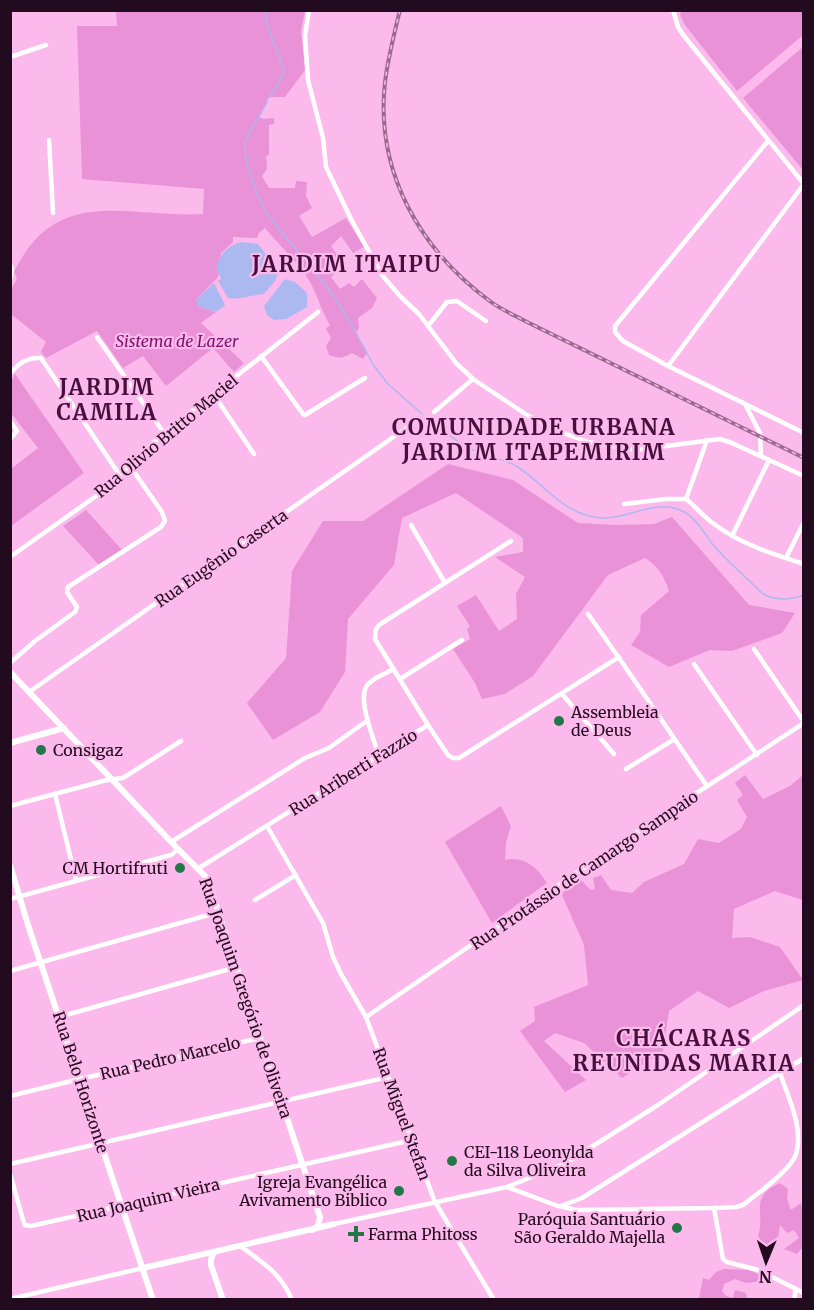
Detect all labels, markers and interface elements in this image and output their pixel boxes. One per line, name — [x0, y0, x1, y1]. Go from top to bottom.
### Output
district label: JARDIM ITAIPU — [251, 250, 442, 278]
park label: Sistema de Lazer — [116, 331, 239, 351]
street label: Rua Olivio Britto Maciel — [90, 370, 242, 502]
district label: JARDIM CAMILA — [56, 373, 158, 426]
district label: COMUNIDADE URBANA JARDIM ITAPEMIRIM — [392, 413, 676, 466]
street label: Rua Eugênio Caserta — [151, 504, 292, 611]
place label: Assembleia de Deus — [570, 702, 659, 740]
marker: Assembleia de Deus — [552, 714, 566, 728]
street label: Rua Ariberti Fazzio — [285, 724, 421, 820]
place label: Consigaz — [53, 740, 123, 760]
marker: Consigaz — [34, 743, 48, 757]
street label: Rua Protássio de Camargo Sampaio — [466, 786, 702, 954]
place label: CM Hortifruti — [63, 858, 168, 878]
marker: CM Hortifruti — [173, 861, 187, 875]
street label: Rua Joaquim Gregório de Oliveira — [195, 875, 297, 1121]
street label: Rua Belo Horizonte — [49, 1009, 113, 1155]
district label: CHÁCARAS REUNIDAS MARIA — [573, 1023, 795, 1077]
street label: Rua Pedro Marcelo — [98, 1032, 242, 1084]
street label: Rua Miguel Stefan — [369, 1045, 435, 1184]
place label: CEI-118 Leonylda da Silva Oliveira — [464, 1142, 594, 1180]
marker: CEI-118 Leonylda da Silva Oliveira — [445, 1154, 459, 1168]
place label: Igreja Evangélica Avivamento Biblico — [238, 1172, 387, 1210]
street label: Rua Joaquim Vieira — [75, 1174, 222, 1226]
marker: Igreja Evangélica Avivamento Biblico — [392, 1184, 406, 1198]
place label: Paróquia Santuário São Geraldo Majella — [514, 1209, 665, 1247]
marker: Paróquia Santuário São Geraldo Majella — [670, 1221, 684, 1235]
place label: Farma Phitoss — [368, 1224, 478, 1244]
marker: Farma Phitoss — [349, 1227, 363, 1241]
north arrow — [736, 1232, 796, 1292]
text: N — [758, 1267, 772, 1287]

